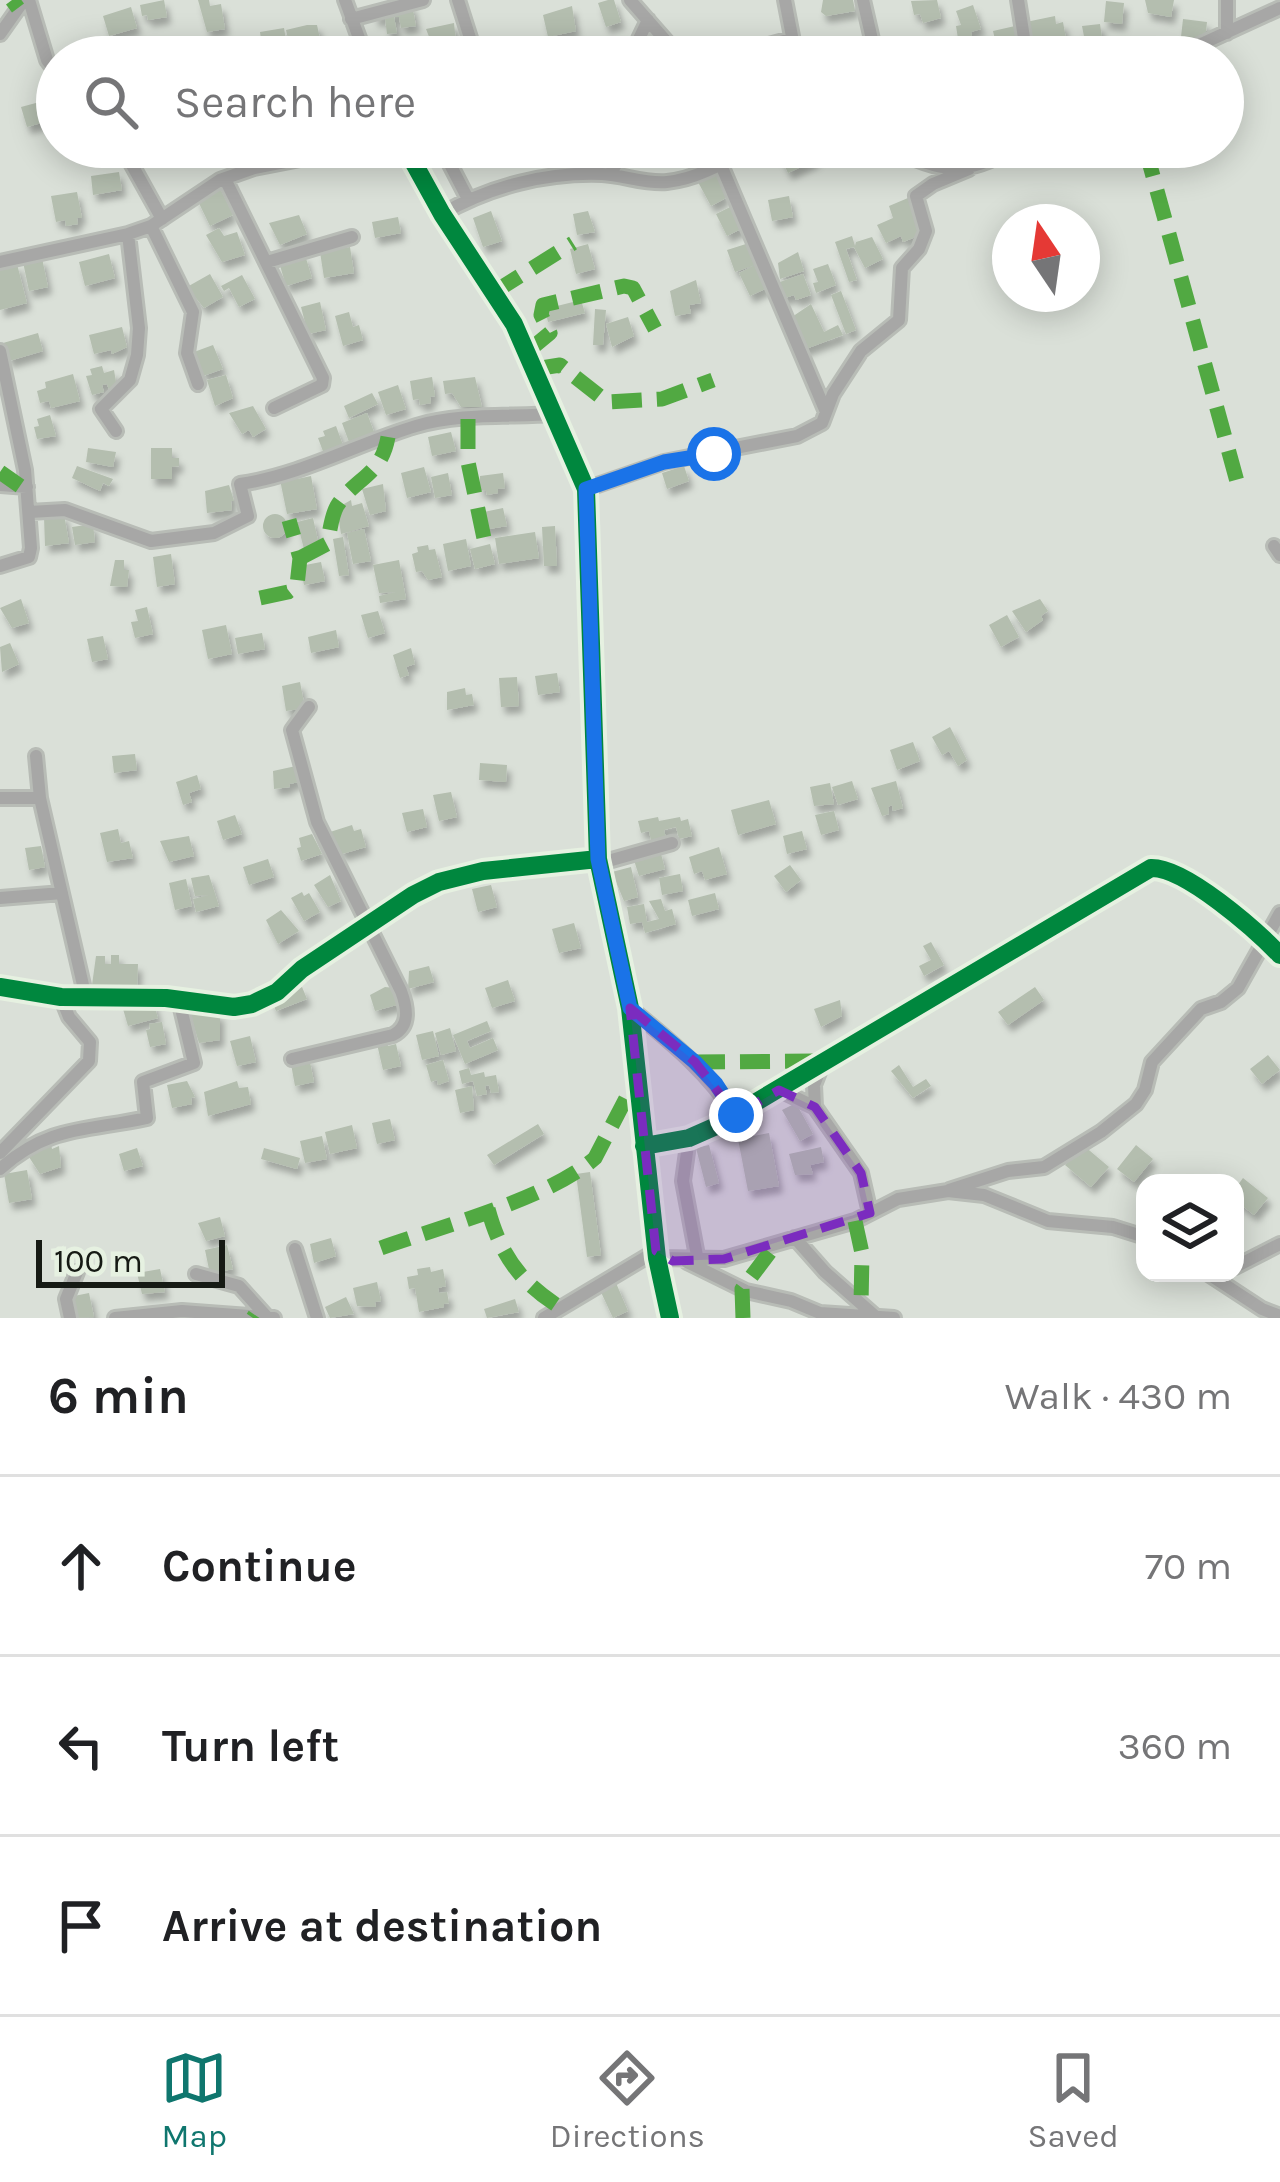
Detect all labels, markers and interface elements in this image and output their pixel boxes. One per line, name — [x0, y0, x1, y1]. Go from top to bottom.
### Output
search box — [36, 36, 1244, 168]
icon: search — [78, 69, 144, 135]
text: Search here — [174, 76, 416, 128]
north arrow — [992, 204, 1100, 312]
route start — [687, 427, 741, 481]
route end — [709, 1088, 763, 1142]
map controls — [1136, 1174, 1244, 1282]
button: layers — [1136, 1174, 1244, 1282]
scale bar — [36, 1234, 225, 1287]
text: 100 m — [54, 1242, 143, 1280]
text: 6 min — [48, 1366, 189, 1426]
text: Walk · 430 m — [1005, 1373, 1232, 1419]
icon: ahead — [48, 1533, 114, 1599]
text: Continue — [162, 1540, 357, 1592]
text: 70 m — [1145, 1543, 1232, 1589]
icon: left — [48, 1713, 114, 1779]
text: Turn left — [162, 1720, 339, 1772]
text: 360 m — [1118, 1723, 1232, 1769]
icon: arrive — [48, 1893, 114, 1959]
text: Arrive at destination — [162, 1900, 602, 1952]
tab: Map — [161, 2045, 227, 2155]
tab: Directions — [550, 2045, 705, 2155]
tab: Saved — [1028, 2045, 1119, 2155]

